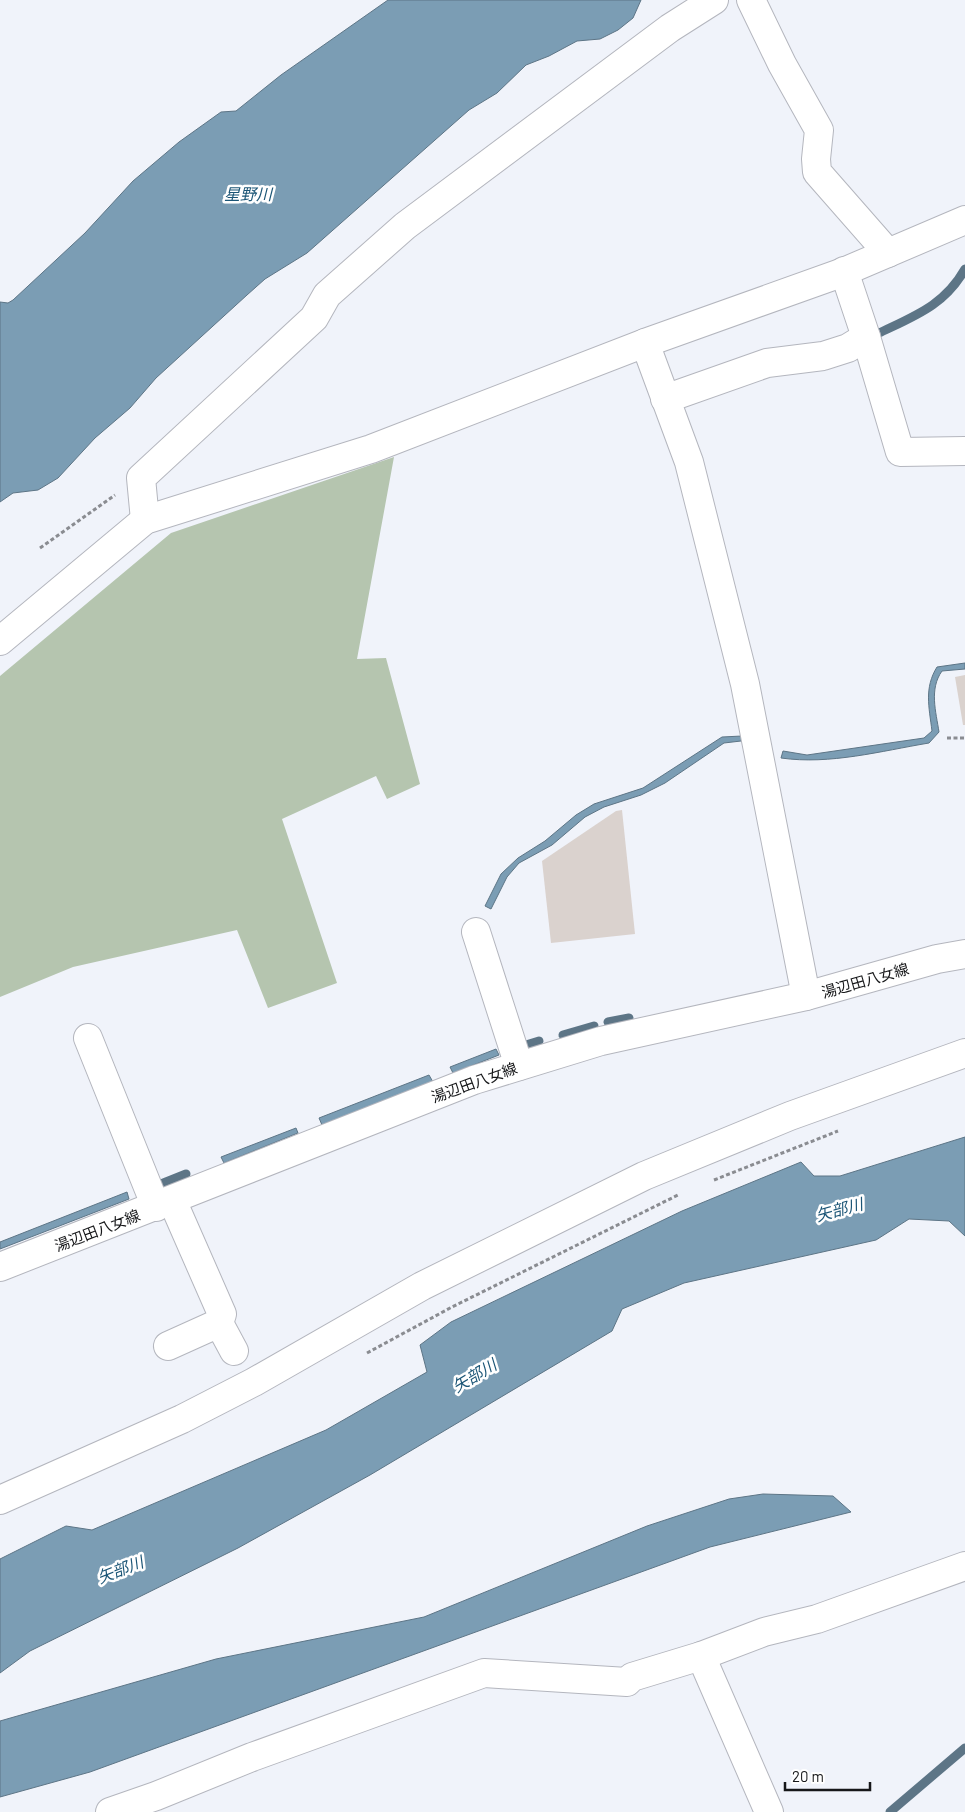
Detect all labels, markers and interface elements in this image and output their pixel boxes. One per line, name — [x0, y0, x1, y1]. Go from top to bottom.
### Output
water label: 星野川 — [224, 184, 274, 203]
street label: 湯辺田八女線 — [819, 959, 911, 1001]
street label: 湯辺田八女線 — [429, 1058, 519, 1106]
water label: 矢部川 — [813, 1193, 867, 1224]
street label: 湯辺田八女線 — [52, 1205, 142, 1255]
water label: 矢部川 — [449, 1353, 501, 1396]
water label: 矢部川 — [94, 1551, 148, 1586]
scale bar — [785, 1760, 870, 1792]
text: 20 m — [792, 1767, 824, 1785]

